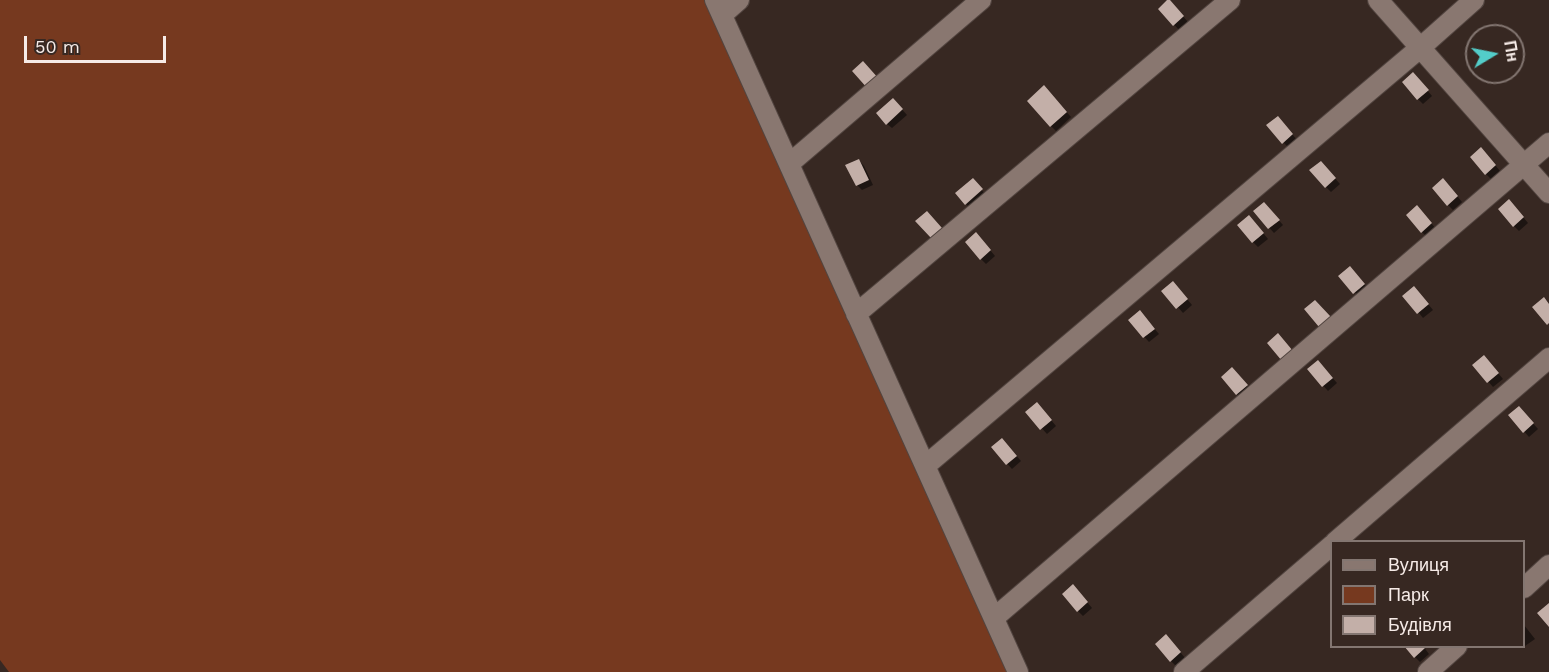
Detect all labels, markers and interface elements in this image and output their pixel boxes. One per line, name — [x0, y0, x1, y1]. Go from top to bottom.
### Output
scale bar — [27, 24, 170, 62]
north arrow — [1465, 24, 1525, 84]
text: 50 m — [35, 36, 80, 57]
text: Пн — [1500, 39, 1522, 63]
legend — [1330, 540, 1525, 648]
text: Вулиця — [1388, 554, 1449, 575]
text: Парк — [1388, 584, 1429, 605]
text: Будівля — [1388, 614, 1452, 635]

